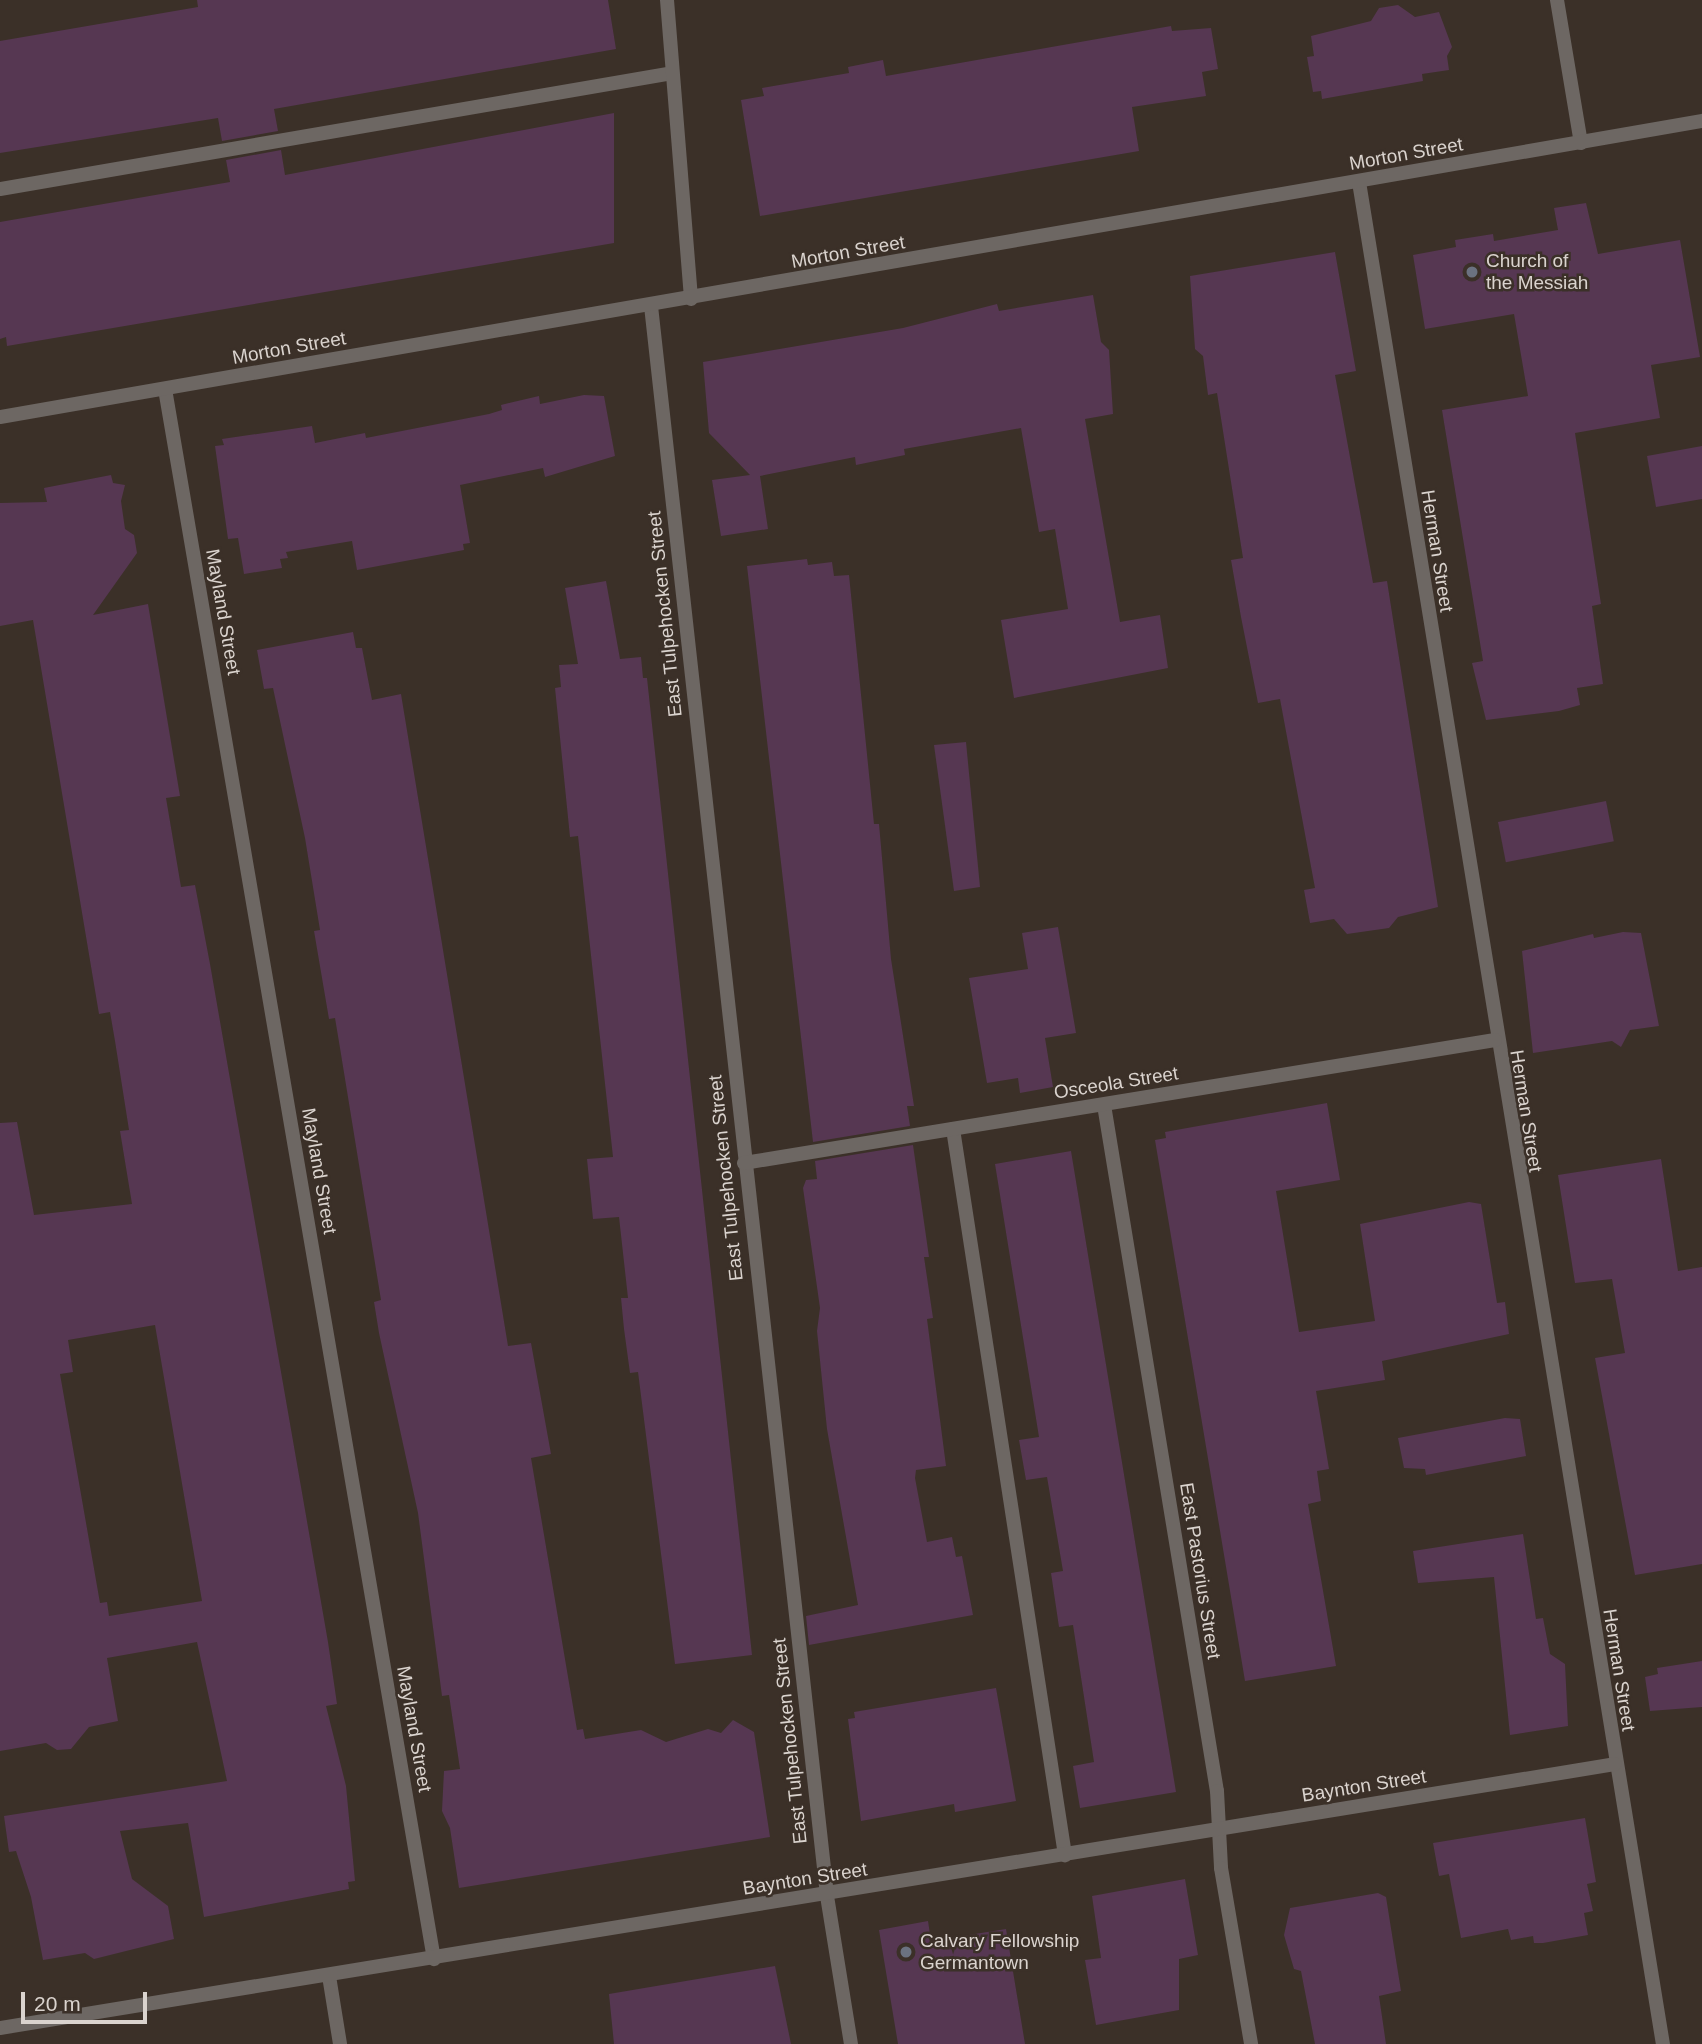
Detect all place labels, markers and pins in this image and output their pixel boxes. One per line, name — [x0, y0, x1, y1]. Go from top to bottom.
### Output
place label: Church of the Messiah — [1486, 250, 1588, 294]
marker: Church of the Messiah — [1464, 264, 1480, 280]
place label: Calvary Fellowship Germantown — [920, 1930, 1079, 1974]
marker: Calvary Fellowship Germantown — [898, 1944, 914, 1960]

